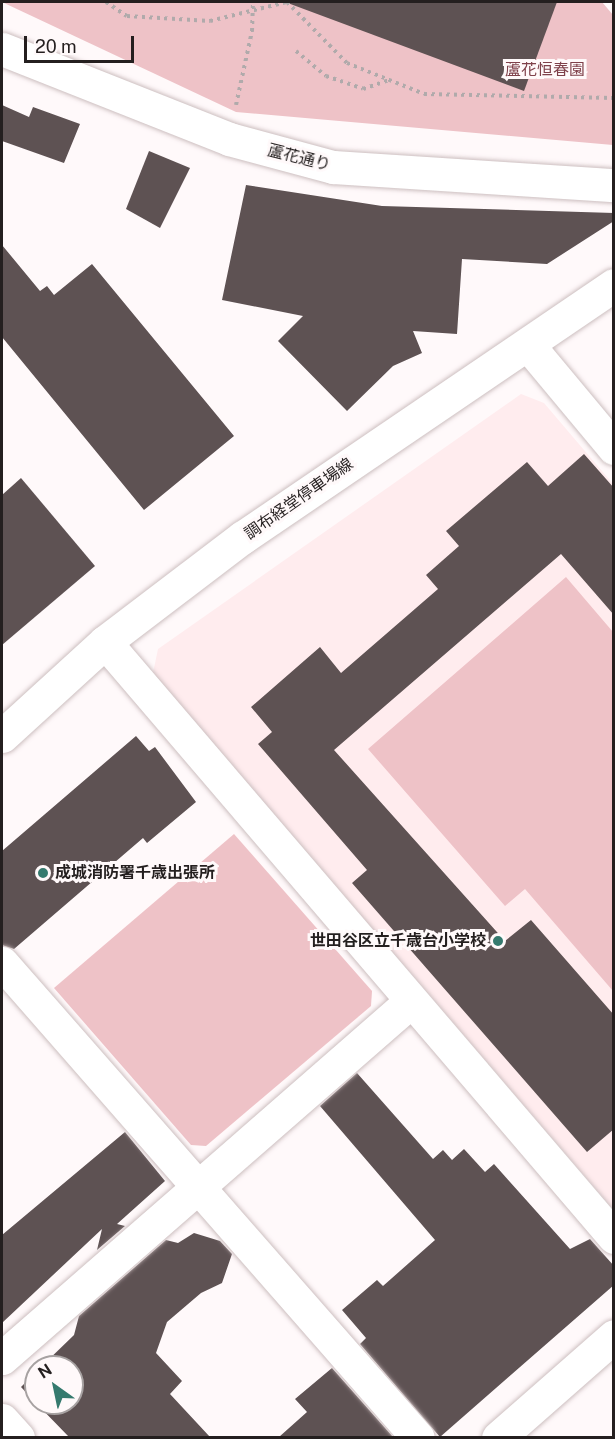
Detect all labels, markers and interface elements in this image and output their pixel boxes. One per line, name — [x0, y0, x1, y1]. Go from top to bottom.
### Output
scale bar — [27, 24, 136, 62]
text: 20 m — [35, 36, 77, 57]
park label: 蘆花恒春園 — [505, 60, 585, 80]
street label: 蘆花通り — [266, 141, 332, 175]
street label: 調布経堂停車場線 — [241, 454, 357, 544]
place label: 成城消防署千歳出張所 — [55, 863, 215, 883]
marker: 成城消防署千歳出張所 — [36, 866, 50, 880]
place label: 世田谷区立千歳台小学校 — [310, 931, 486, 951]
marker: 世田谷区立千歳台小学校 — [491, 934, 505, 948]
north arrow — [24, 1355, 84, 1415]
text: N — [35, 1360, 55, 1383]

